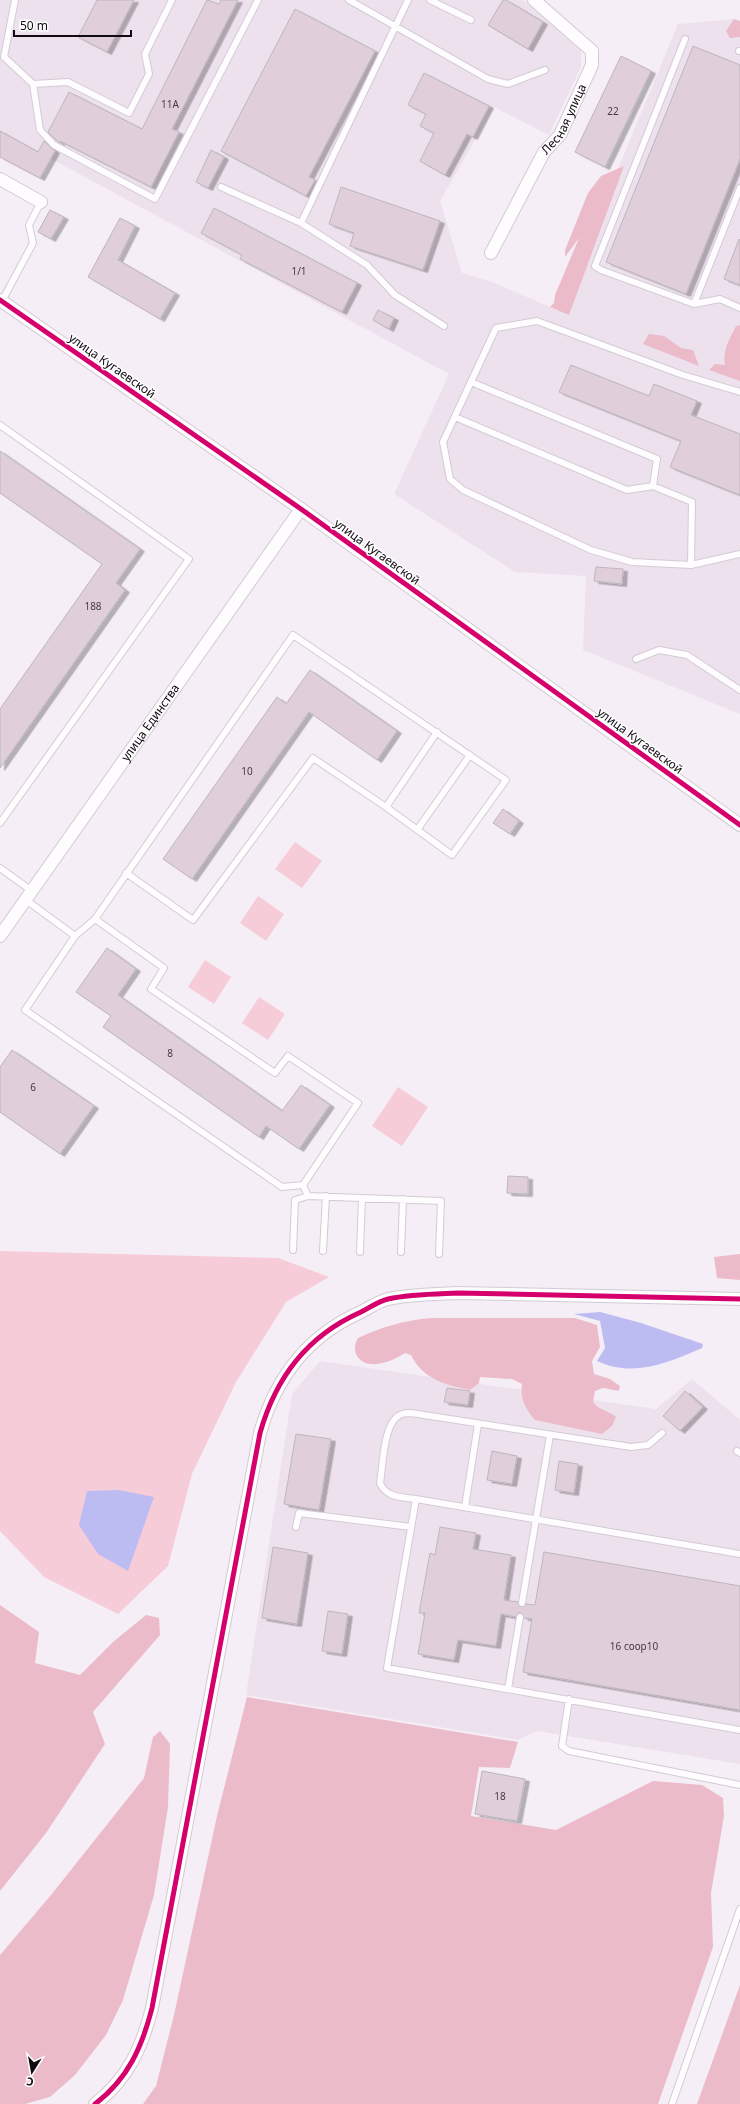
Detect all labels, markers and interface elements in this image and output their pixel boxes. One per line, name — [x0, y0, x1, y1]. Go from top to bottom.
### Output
scale bar — [14, 12, 131, 38]
text: 50 m — [20, 17, 48, 34]
street label: Лесная улица — [537, 81, 590, 158]
house number: 11А — [161, 97, 180, 111]
house number: 22 — [607, 104, 619, 118]
house number: 1/1 — [291, 264, 307, 278]
street label: улица Кугаевской — [65, 329, 159, 402]
street label: улица Кугаевской — [331, 515, 424, 589]
house number: 188 — [84, 599, 102, 613]
street label: улица Единства — [117, 680, 183, 764]
street label: улица Кугаевской — [594, 704, 687, 778]
house number: 10 — [241, 764, 253, 778]
house number: 8 — [167, 1046, 173, 1060]
house number: 6 — [30, 1080, 36, 1094]
house number: 16 соор10 — [610, 1639, 658, 1653]
house number: 18 — [494, 1789, 506, 1803]
north arrow — [12, 2052, 52, 2092]
text: С — [25, 2074, 35, 2090]

